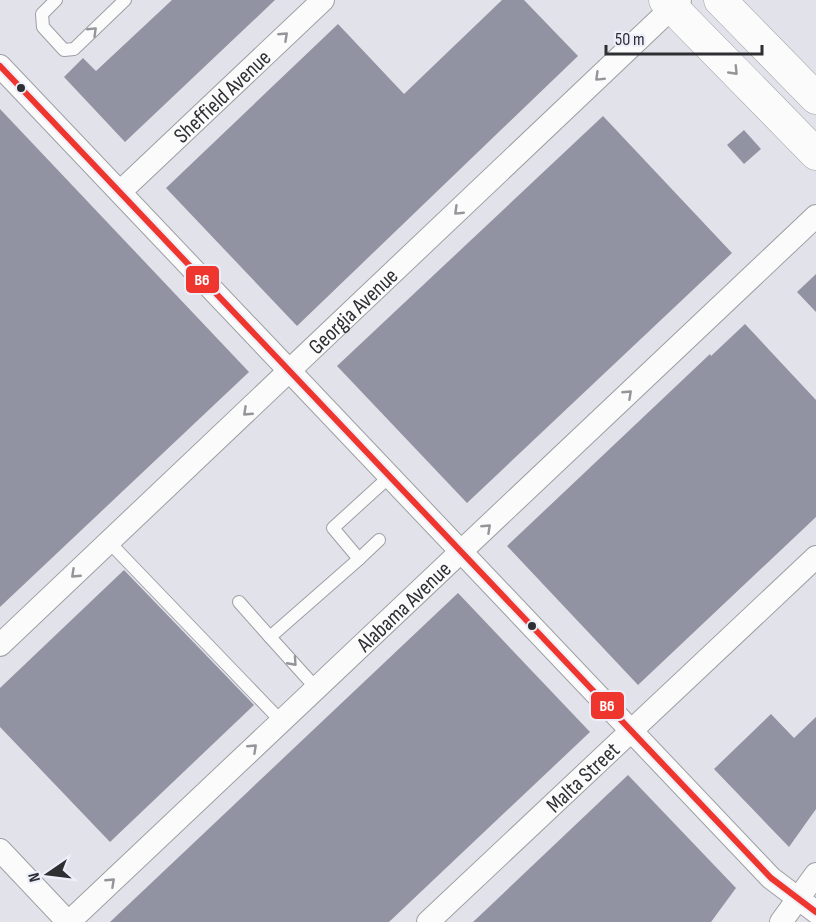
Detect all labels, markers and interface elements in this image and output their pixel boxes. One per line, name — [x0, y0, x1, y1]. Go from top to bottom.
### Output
scale bar — [606, 18, 762, 56]
one-way arrow — [86, 27, 97, 38]
text: 50 m — [615, 29, 645, 50]
one-way arrow — [278, 32, 288, 43]
street label: Sheffield Avenue — [168, 45, 277, 149]
one-way arrow — [727, 64, 738, 75]
one-way arrow — [596, 70, 606, 81]
unlabelled marker — [15, 82, 27, 94]
one-way arrow — [454, 204, 465, 215]
street label: Georgia Avenue — [303, 263, 404, 360]
line badge: B6 — [185, 265, 220, 294]
text: B6 — [194, 271, 210, 290]
one-way arrow — [622, 390, 632, 401]
one-way arrow — [244, 404, 255, 415]
one-way arrow — [480, 524, 490, 535]
street label: Alabama Avenue — [351, 556, 457, 659]
one-way arrow — [71, 567, 82, 578]
unlabelled marker — [526, 620, 538, 632]
one-way arrow — [286, 656, 297, 666]
line badge: B6 — [590, 691, 625, 720]
text: B6 — [599, 697, 615, 716]
street label: Malta Street — [541, 737, 626, 819]
one-way arrow — [246, 744, 257, 755]
north arrow — [18, 844, 78, 904]
text: N — [25, 871, 45, 884]
one-way arrow — [105, 878, 115, 889]

